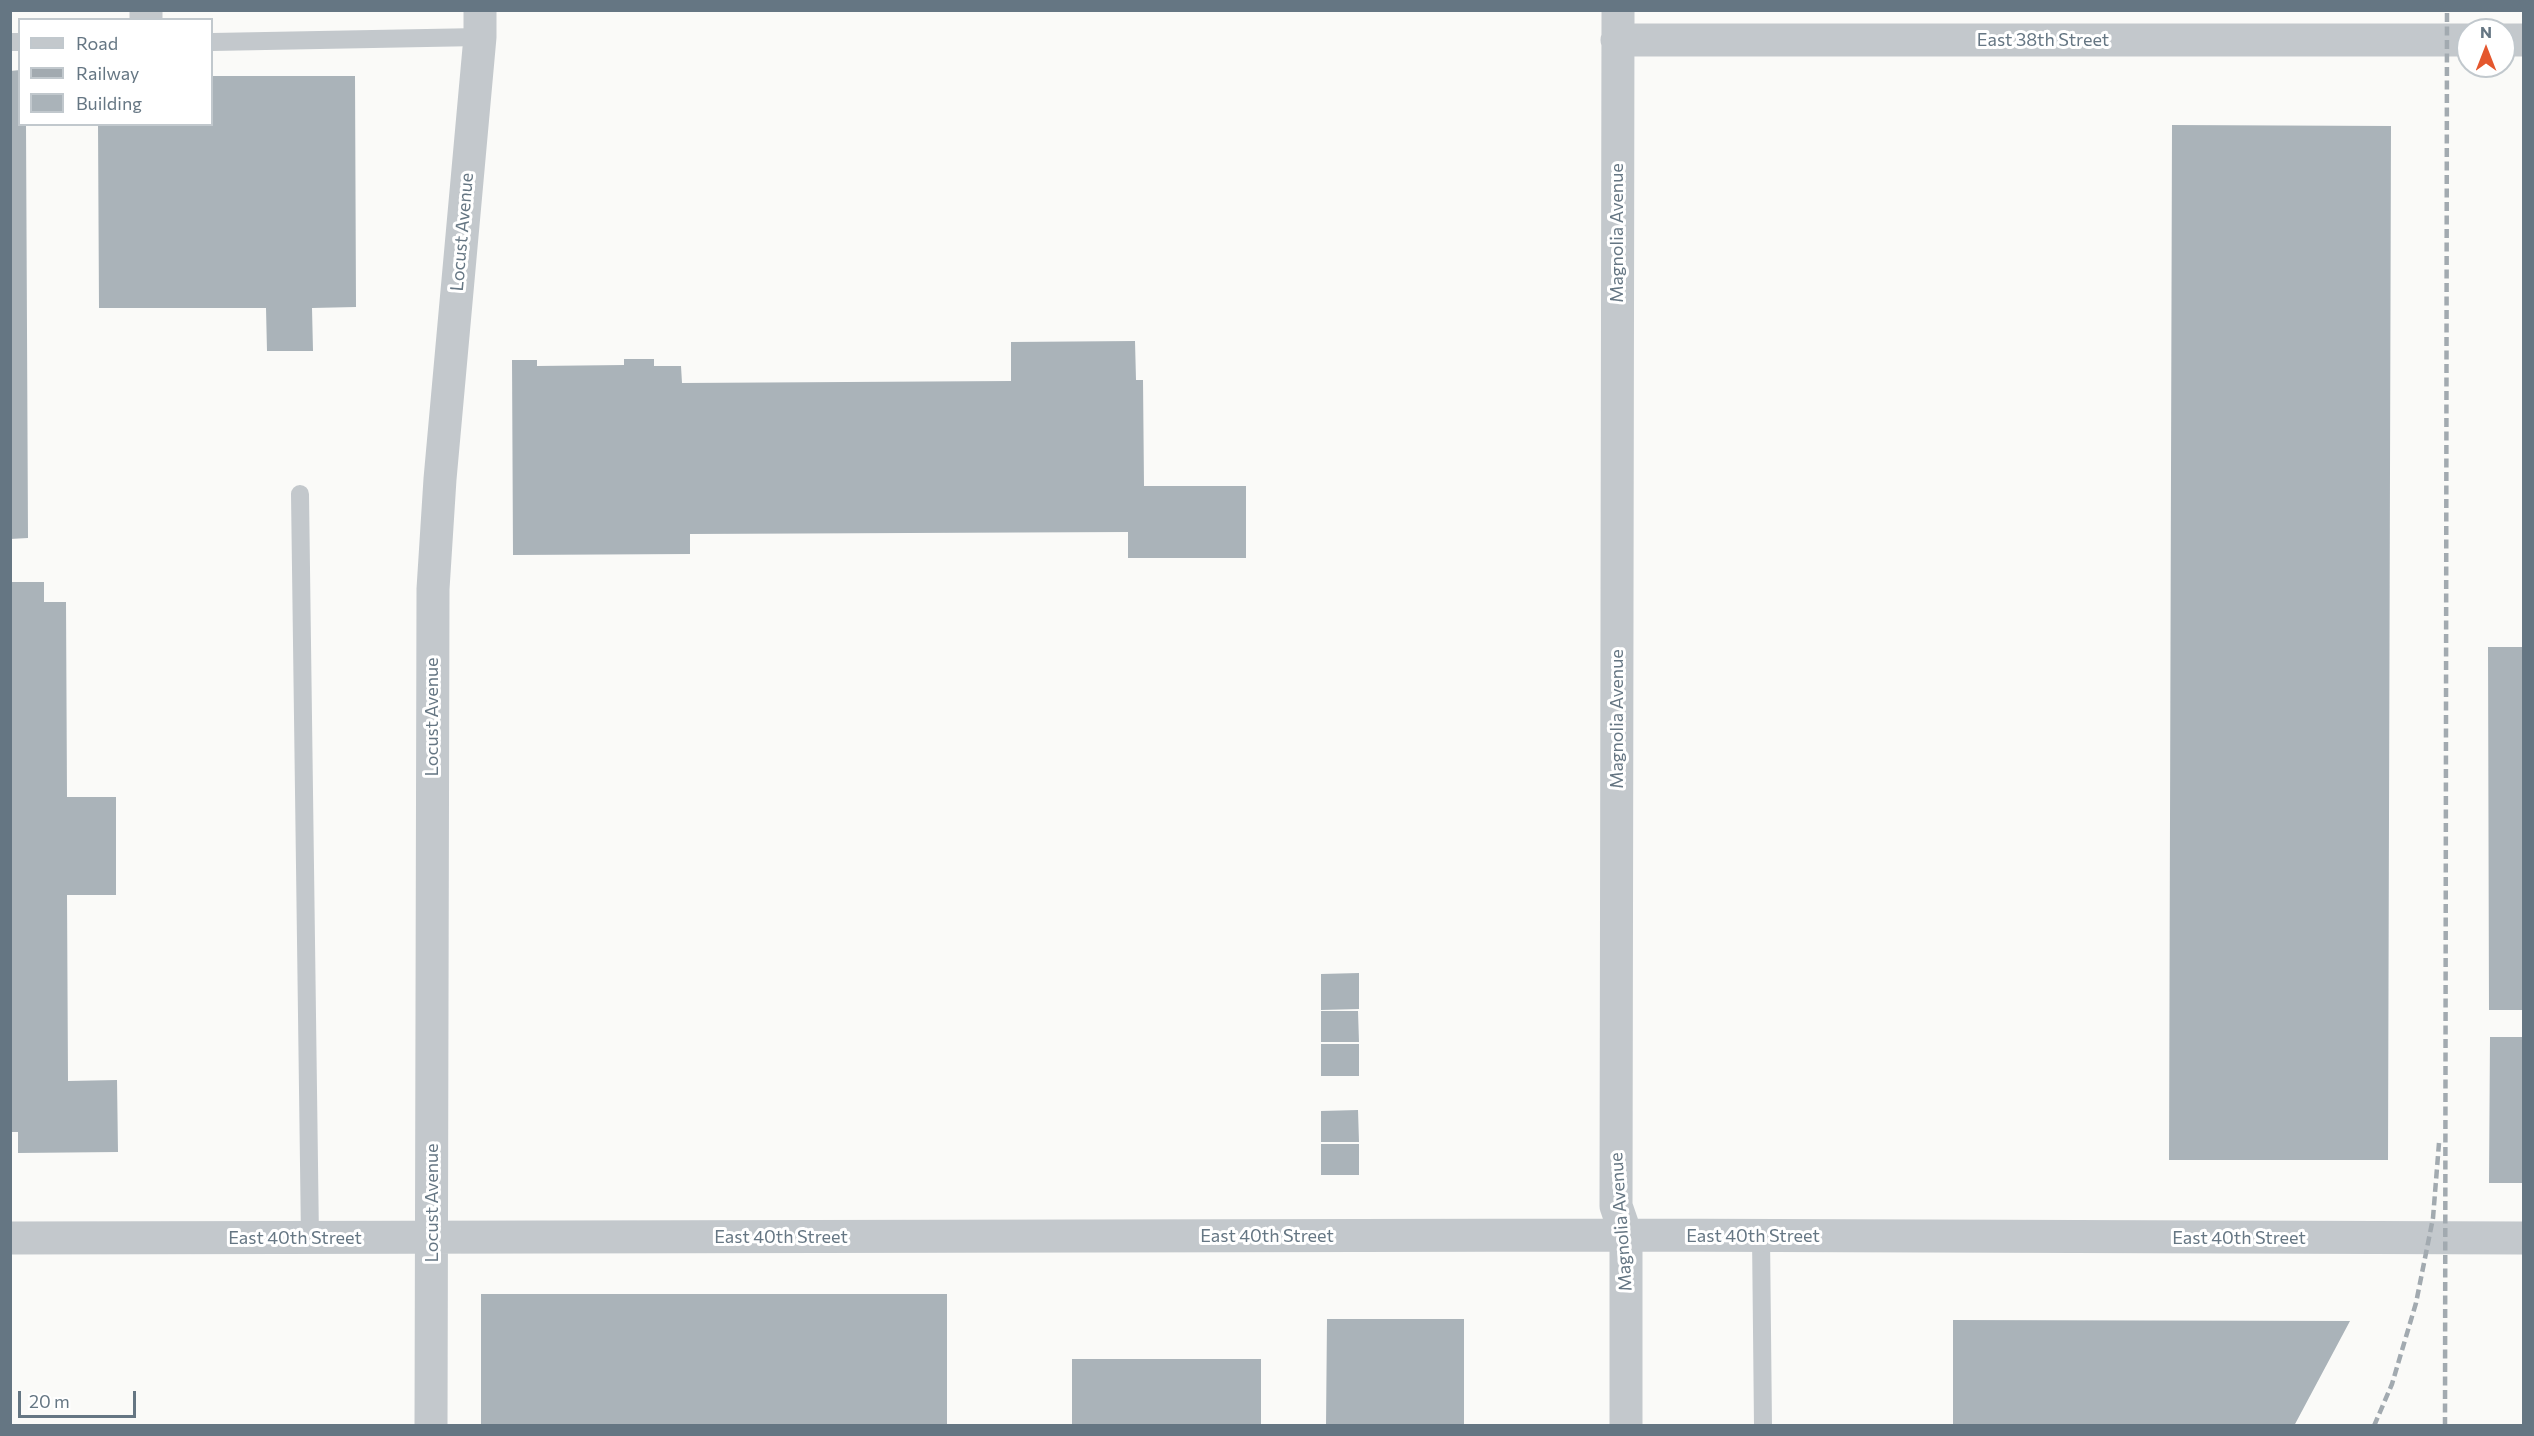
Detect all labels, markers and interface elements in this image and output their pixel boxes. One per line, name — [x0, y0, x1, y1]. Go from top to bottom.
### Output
legend — [18, 18, 213, 126]
north arrow — [2456, 18, 2516, 78]
text: N — [2480, 22, 2492, 41]
street label: East 38th Street — [1977, 29, 2109, 51]
text: Road — [76, 32, 118, 54]
text: Railway — [76, 62, 139, 84]
text: Building — [76, 92, 142, 114]
street label: Magnolia Avenue — [1606, 163, 1628, 303]
street label: Locust Avenue — [446, 172, 478, 292]
street label: Magnolia Avenue — [1606, 649, 1628, 789]
street label: Locust Avenue — [421, 658, 443, 776]
street label: Locust Avenue — [421, 1144, 443, 1262]
street label: Magnolia Avenue — [1605, 1152, 1637, 1292]
street label: East 40th Street — [1200, 1225, 1334, 1247]
street label: East 40th Street — [1686, 1225, 1820, 1247]
street label: East 40th Street — [714, 1226, 848, 1248]
street label: East 40th Street — [228, 1227, 362, 1249]
street label: East 40th Street — [2172, 1227, 2306, 1249]
scale bar — [21, 1379, 140, 1417]
text: 20 m — [29, 1390, 70, 1412]

